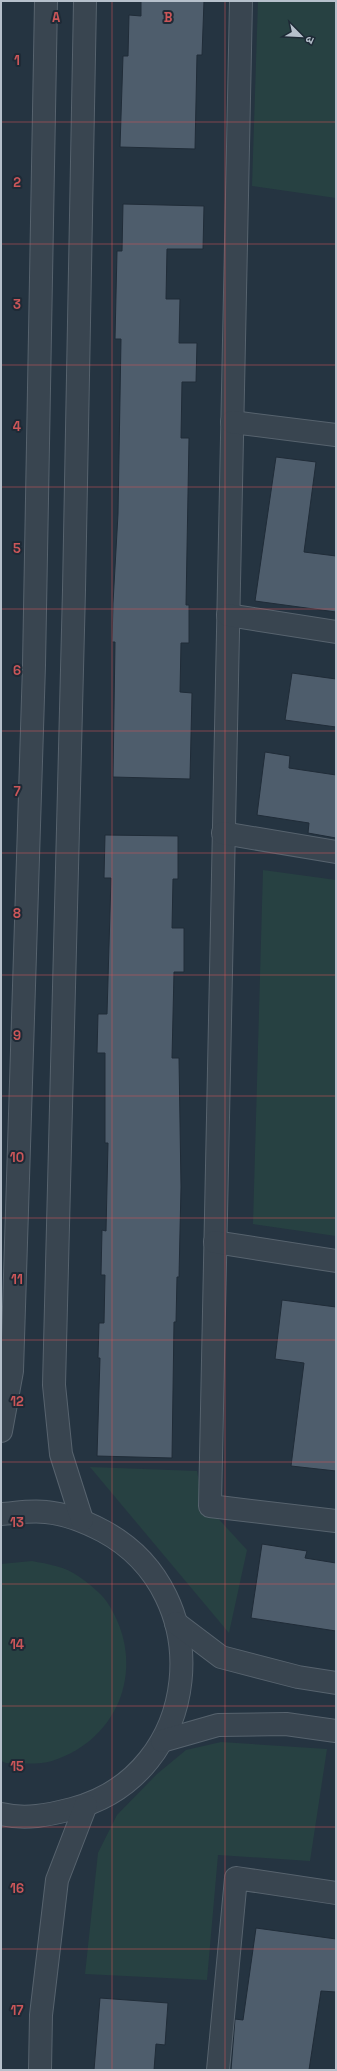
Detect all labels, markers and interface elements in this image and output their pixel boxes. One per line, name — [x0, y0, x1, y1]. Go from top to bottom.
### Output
text: A — [52, 9, 61, 26]
text: B — [164, 9, 173, 26]
north arrow — [281, 16, 321, 56]
text: उ — [302, 34, 318, 46]
text: 1 — [14, 52, 20, 69]
text: 2 — [13, 174, 21, 191]
text: 3 — [13, 296, 21, 313]
text: 4 — [13, 418, 21, 435]
text: 5 — [13, 540, 21, 557]
text: 6 — [13, 662, 21, 679]
text: 7 — [13, 783, 21, 800]
text: 8 — [13, 905, 21, 922]
text: 9 — [13, 1027, 21, 1044]
text: 10 — [10, 1149, 24, 1166]
text: 11 — [11, 1271, 23, 1288]
text: 12 — [10, 1393, 24, 1410]
text: 13 — [10, 1514, 24, 1531]
text: 14 — [10, 1636, 24, 1653]
text: 15 — [10, 1758, 24, 1775]
text: 16 — [10, 1880, 24, 1897]
text: 17 — [10, 2002, 24, 2019]

